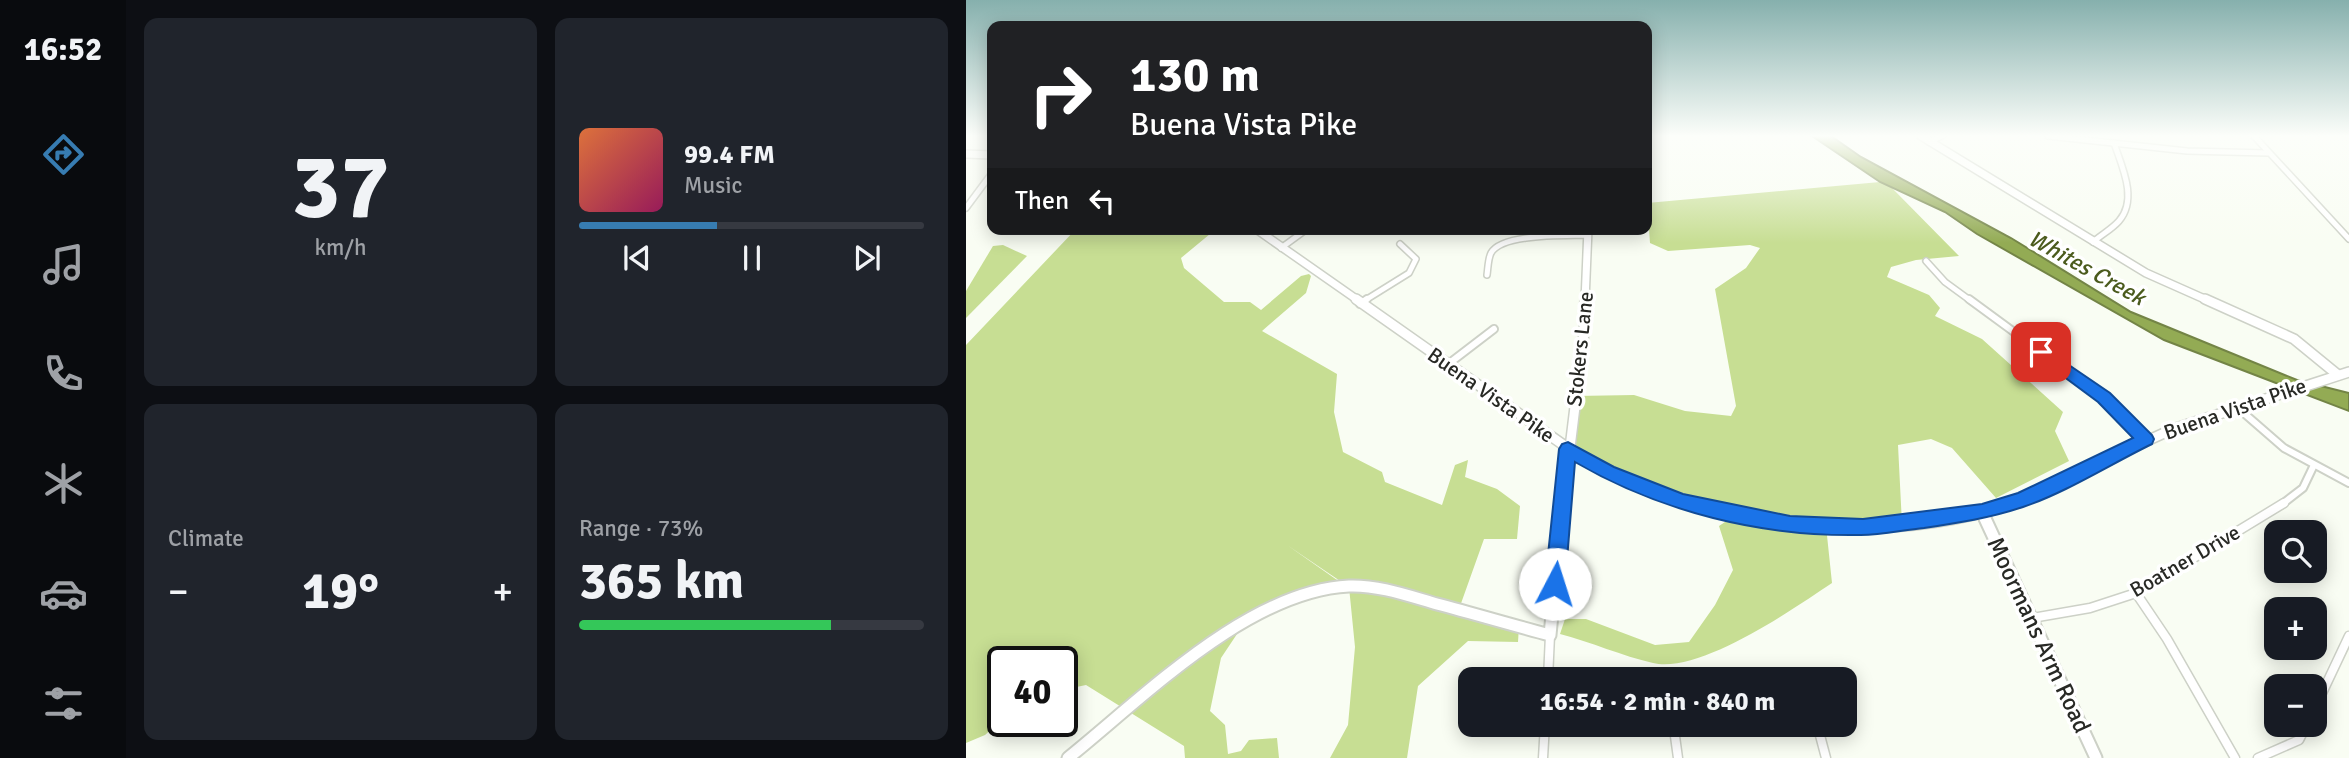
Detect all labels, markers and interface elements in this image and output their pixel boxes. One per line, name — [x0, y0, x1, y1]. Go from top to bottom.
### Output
text: 16:52 — [24, 30, 102, 69]
text: 130 m — [1130, 45, 1260, 105]
icon: right — [1015, 49, 1106, 140]
text: Buena Vista Pike — [1130, 105, 1357, 144]
icon: directions — [39, 130, 88, 179]
text: 37 — [291, 131, 390, 244]
text: 99.4 FM — [684, 139, 775, 171]
text: Music — [684, 171, 742, 200]
icon: left — [1083, 182, 1121, 220]
text: Then — [1015, 185, 1069, 217]
water label: Whites Creek — [2023, 224, 2153, 313]
text: km/h — [314, 233, 367, 262]
icon: previous — [618, 239, 656, 277]
icon: pause — [733, 239, 771, 277]
icon: next — [848, 239, 886, 277]
icon: music — [39, 240, 88, 289]
street label: Stokers Lane — [1561, 290, 1599, 408]
pin — [2011, 322, 2071, 382]
icon: arrive — [2022, 333, 2060, 371]
street label: Buena Vista Pike — [1422, 342, 1560, 448]
icon: phone — [39, 349, 88, 398]
street label: Buena Vista Pike — [2160, 372, 2310, 446]
icon: climate — [39, 459, 88, 508]
text: Range · 73% — [579, 514, 703, 543]
street label: Boatner Drive — [2125, 519, 2245, 603]
map controls — [2264, 520, 2327, 737]
button: search — [2264, 520, 2327, 583]
text: Climate — [168, 524, 244, 553]
street label: Moormans Arm Road — [1980, 532, 2098, 738]
position arrow — [1518, 547, 1592, 621]
text: 365 km — [579, 549, 744, 613]
text: 19° — [302, 559, 379, 623]
text: − — [168, 568, 189, 615]
text: + — [492, 568, 513, 615]
icon: car — [39, 569, 88, 618]
button: + — [2264, 597, 2327, 660]
speed limit sign: 40 — [987, 646, 1078, 737]
button: − — [2264, 674, 2327, 737]
icon: filters — [39, 679, 88, 728]
text: 16:54 · 2 min · 840 m — [1540, 686, 1775, 718]

